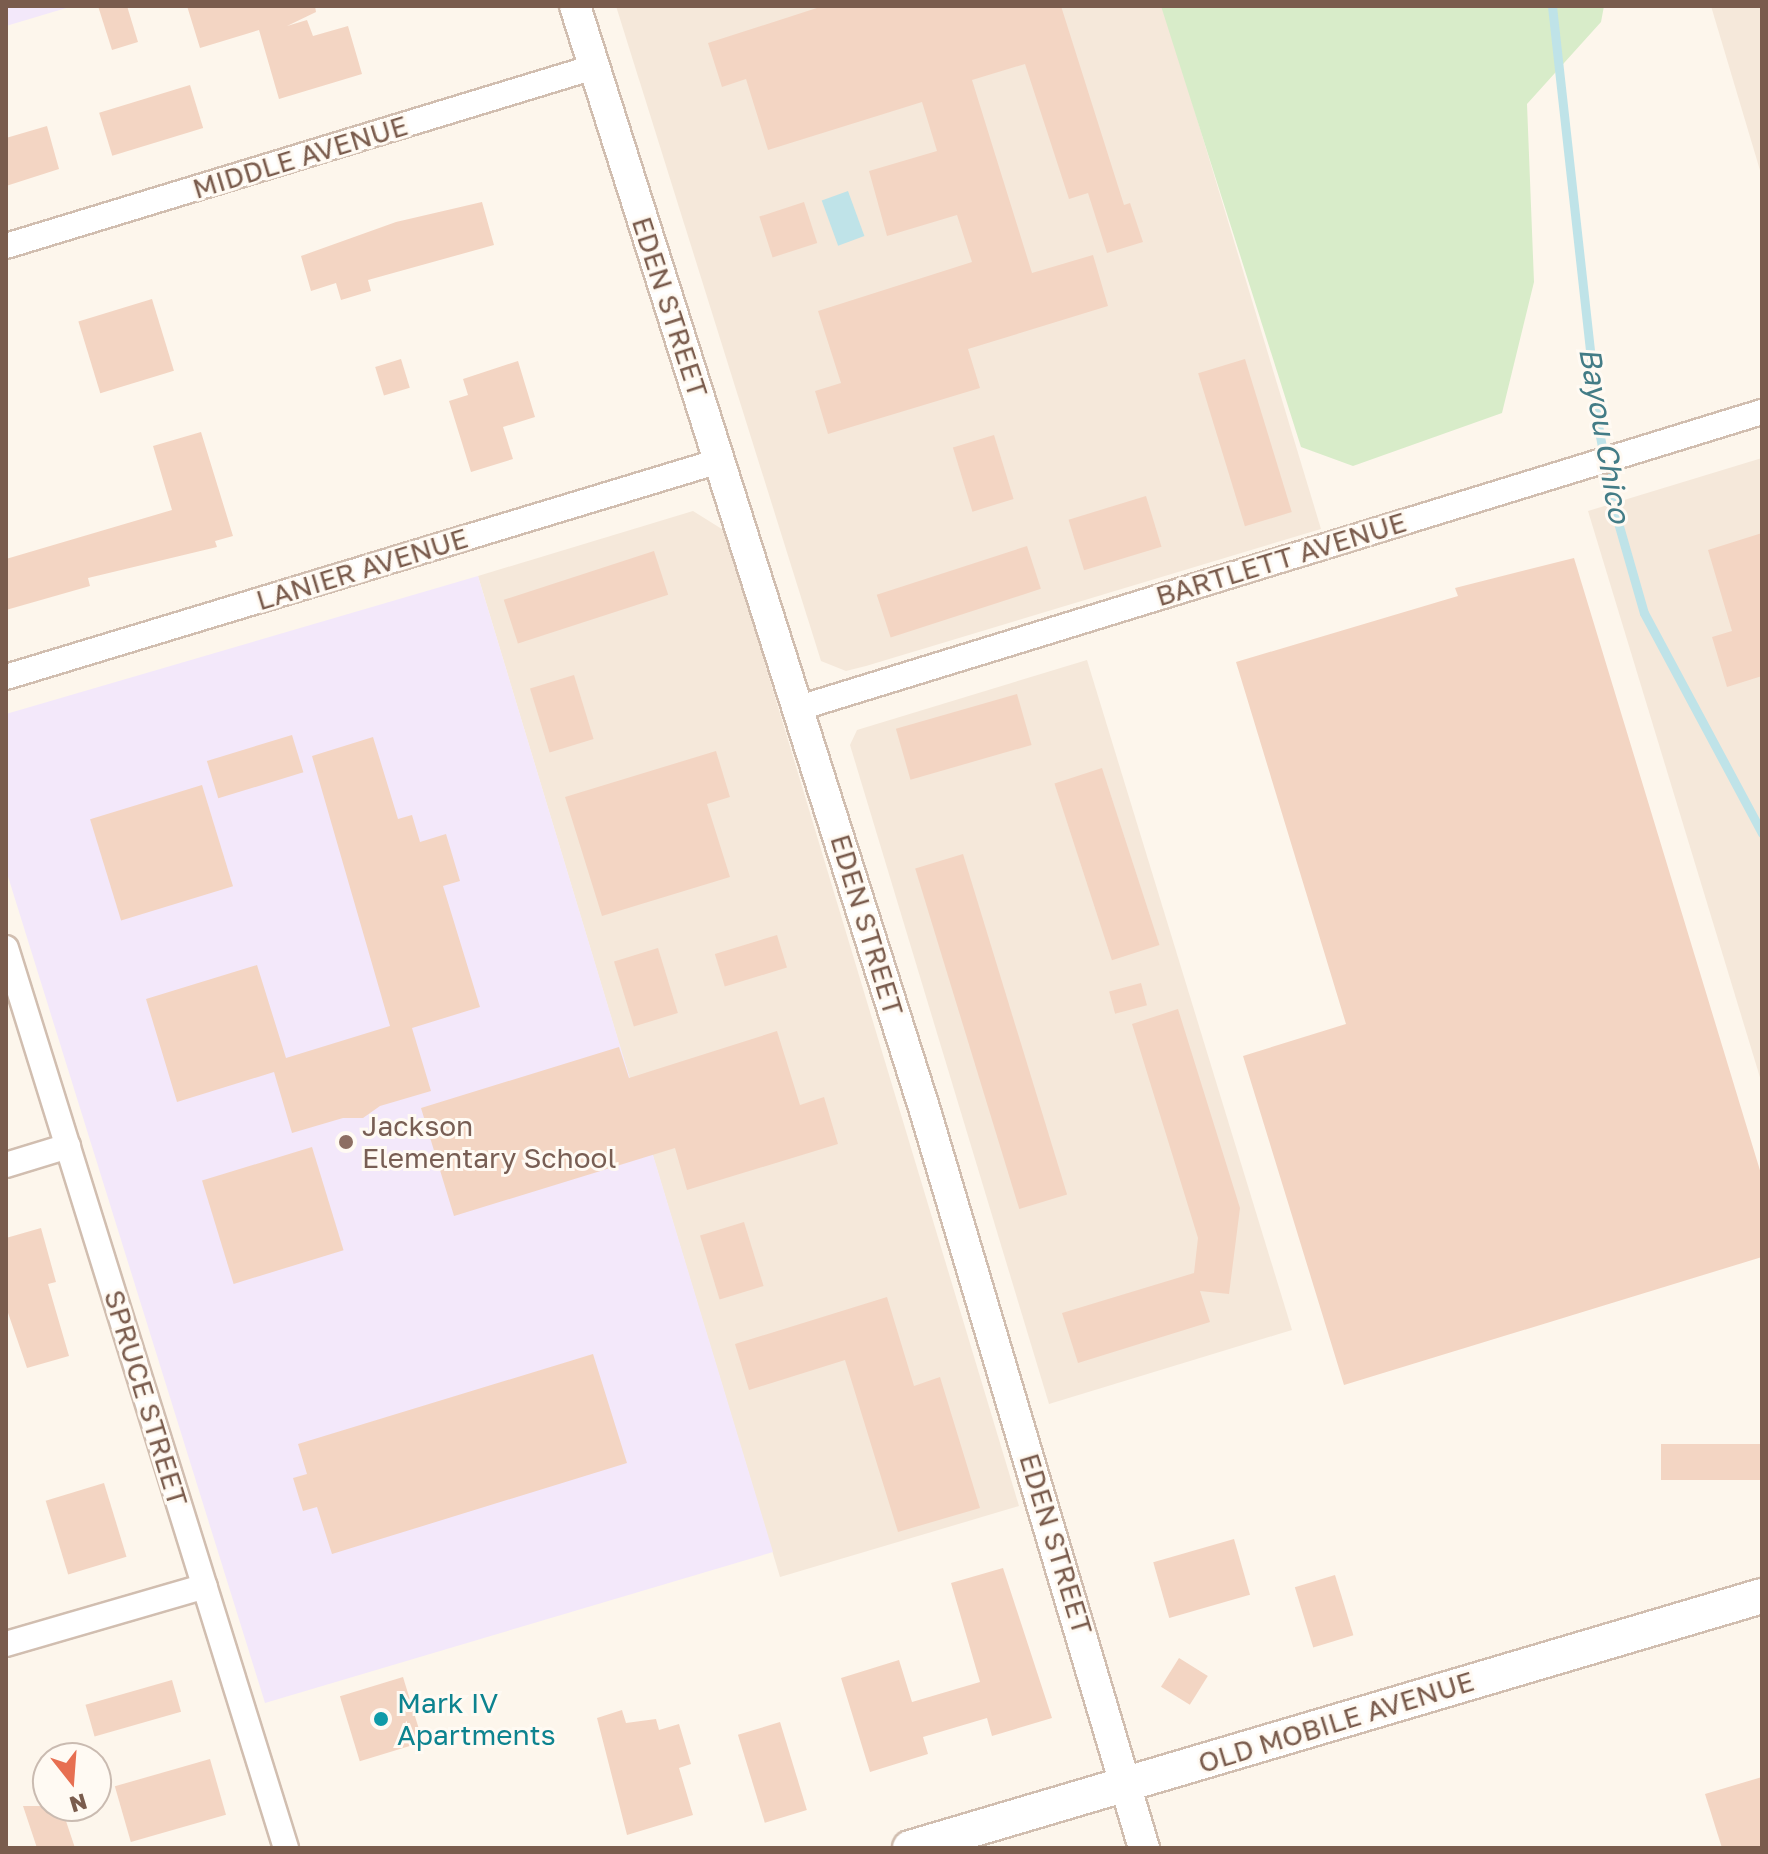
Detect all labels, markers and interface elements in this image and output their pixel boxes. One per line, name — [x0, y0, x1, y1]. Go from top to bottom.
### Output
street label: MIDDLE AVENUE — [188, 108, 412, 206]
street label: EDEN STREET — [625, 212, 715, 402]
water label: Bayou Chico — [1572, 344, 1638, 526]
street label: BARTLETT AVENUE — [1152, 505, 1410, 613]
street label: LANIER AVENUE — [252, 521, 472, 617]
street label: EDEN STREET — [823, 830, 911, 1020]
place label: Jackson Elementary School — [362, 1109, 616, 1175]
marker: Jackson Elementary School — [337, 1133, 355, 1151]
street label: SPRUCE STREET — [97, 1286, 195, 1510]
street label: EDEN STREET — [1012, 1449, 1100, 1639]
street label: OLD MOBILE AVENUE — [1194, 1664, 1478, 1780]
place label: Mark IV Apartments — [397, 1686, 555, 1752]
marker: Mark IV Apartments — [372, 1710, 390, 1728]
north arrow — [32, 1742, 112, 1822]
text: N — [67, 1788, 91, 1819]

